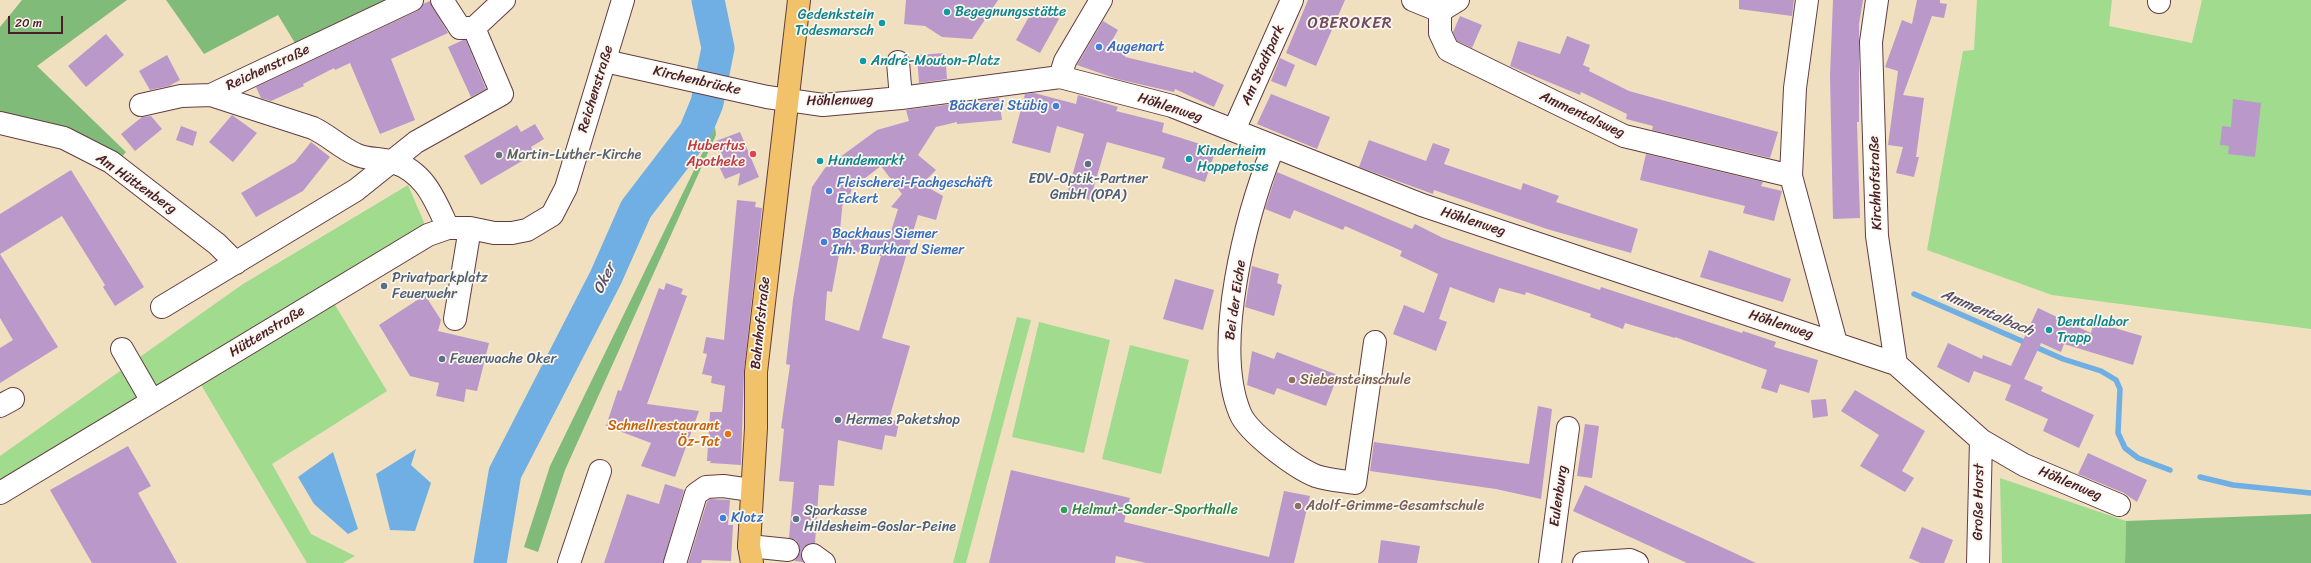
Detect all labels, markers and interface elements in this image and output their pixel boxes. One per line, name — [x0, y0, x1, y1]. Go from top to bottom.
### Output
place label: Begegnungsstätte — [955, 4, 1066, 20]
place label: Gedenkstein Todesmarsch — [795, 7, 874, 40]
marker: Begegnungsstätte — [942, 7, 952, 17]
scale bar — [10, 8, 65, 34]
text: 20 m — [15, 12, 42, 34]
district label: OBEROKER — [1307, 14, 1393, 34]
marker: Gedenkstein Todesmarsch — [877, 18, 887, 28]
street label: Am Stadtpark — [1238, 22, 1288, 108]
place label: Augenart — [1107, 39, 1164, 55]
street label: Reichenstraße — [223, 41, 313, 95]
marker: Augenart — [1094, 42, 1104, 52]
street label: Reichenstraße — [575, 43, 617, 135]
place label: André-Mouton-Platz — [871, 53, 1000, 69]
marker: André-Mouton-Platz — [858, 56, 868, 66]
street label: Kirchenbrücke — [651, 63, 743, 99]
street label: Ammentalsweg — [1537, 88, 1627, 142]
street label: Höhlenweg — [1136, 90, 1204, 126]
street label: Höhlenweg — [806, 92, 874, 110]
place label: Bäckerei Stübig — [949, 98, 1048, 114]
marker: Bäckerei Stübig — [1051, 101, 1061, 111]
street label: Kirchhofstraße — [1866, 136, 1886, 230]
place label: Hubertus Apotheke — [686, 138, 745, 170]
place label: Kinderheim Hoppetosse — [1197, 143, 1269, 176]
place label: Martin-Luther-Kirche — [507, 147, 641, 163]
marker: Hubertus Apotheke — [748, 149, 758, 159]
street label: Am Hüttenberg — [92, 150, 180, 218]
marker: Martin-Luther-Kirche — [494, 150, 504, 160]
place label: Hundemarkt — [828, 153, 904, 169]
marker: Kinderheim Hoppetosse — [1184, 154, 1194, 164]
marker: Hundemarkt — [815, 156, 825, 166]
marker: EDV-Optik-Partner GmbH (OPA) — [1083, 159, 1093, 169]
place label: EDV-Optik-Partner GmbH (OPA) — [1029, 171, 1147, 204]
place label: Fleischerei-Fachgeschäft Eckert — [837, 175, 993, 208]
marker: Fleischerei-Fachgeschäft Eckert — [824, 186, 834, 196]
street label: Höhlenweg — [1439, 204, 1507, 240]
place label: Backhaus Siemer Inh. Burkhard Siemer — [832, 226, 964, 258]
marker: Backhaus Siemer Inh. Burkhard Siemer — [819, 237, 829, 247]
street label: Bei der Eiche — [1222, 259, 1250, 341]
water label: Oker — [590, 261, 620, 297]
place label: Privatparkplatz Feuerwehr — [392, 270, 488, 302]
street label: Bahnhofstraße — [748, 276, 774, 370]
marker: Privatparkplatz Feuerwehr — [379, 281, 389, 291]
water label: Ammentalbach — [1938, 286, 2036, 340]
street label: Hüttenstraße — [226, 303, 308, 361]
street label: Höhlenweg — [1747, 307, 1815, 343]
place label: Dentallabor Trapp — [2057, 314, 2129, 346]
marker: Dentallabor Trapp — [2044, 325, 2054, 335]
place label: Feuerwache Oker — [450, 351, 556, 367]
marker: Feuerwache Oker — [437, 354, 447, 364]
place label: Siebensteinschule — [1300, 372, 1411, 388]
marker: Siebensteinschule — [1287, 375, 1297, 385]
place label: Hermes Paketshop — [846, 412, 960, 428]
marker: Hermes Paketshop — [833, 415, 843, 425]
place label: Schnellrestaurant Öz-Tat — [608, 418, 720, 450]
marker: Schnellrestaurant Öz-Tat — [723, 429, 733, 439]
street label: Große Horst — [1970, 463, 1988, 541]
street label: Höhlenweg — [2036, 463, 2104, 505]
street label: Eulenburg — [1546, 464, 1572, 528]
place label: Adolf-Grimme-Gesamtschule — [1306, 498, 1485, 514]
marker: Adolf-Grimme-Gesamtschule — [1293, 501, 1303, 511]
place label: Helmut-Sander-Sporthalle — [1072, 502, 1238, 518]
place label: Sparkasse Hildesheim-Goslar-Peine — [804, 503, 956, 536]
marker: Helmut-Sander-Sporthalle — [1059, 505, 1069, 515]
place label: Klotz — [731, 510, 763, 526]
marker: Klotz — [718, 513, 728, 523]
marker: Sparkasse Hildesheim-Goslar-Peine — [791, 514, 801, 524]

